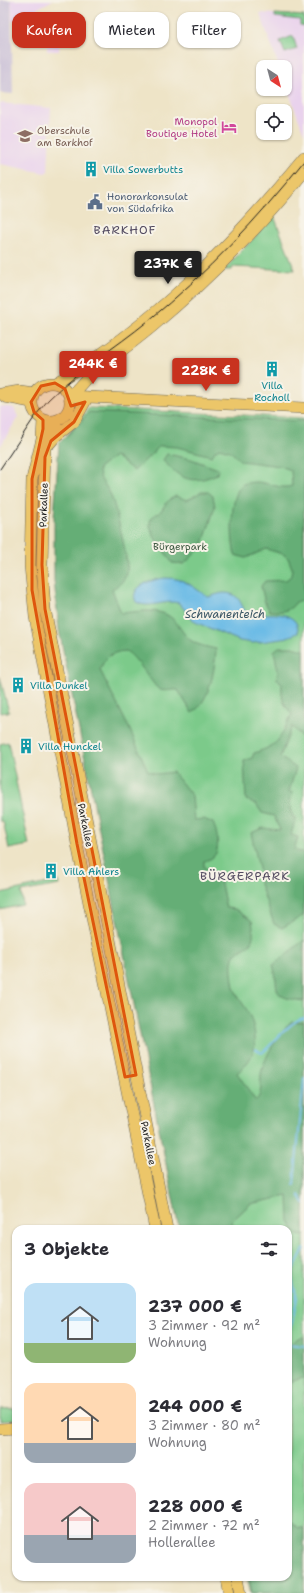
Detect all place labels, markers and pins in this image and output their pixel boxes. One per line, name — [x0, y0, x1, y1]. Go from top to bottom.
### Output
place label: Monopol Boutique Hotel — [146, 115, 217, 140]
hotel icon: Monopol Boutique Hotel — [220, 118, 238, 136]
place label: Oberschule am Barkhof — [37, 124, 93, 149]
school or university icon: Oberschule am Barkhof — [16, 127, 34, 145]
building icon: Villa Sowerbutts — [82, 160, 100, 178]
place label: Villa Sowerbutts — [103, 163, 183, 176]
place label: Honorarkonsulat von Südafrika — [107, 190, 188, 215]
public building icon: Honorarkonsulat von Südafrika — [86, 193, 104, 211]
pin: 237K € — [135, 251, 201, 285]
pin: 244K € — [60, 351, 126, 385]
pin: 228K € — [173, 358, 239, 392]
building icon: Villa Rocholl — [263, 360, 281, 378]
place label: Villa Rocholl — [254, 379, 290, 404]
building icon: Villa Dunkel — [9, 676, 27, 694]
place label: Villa Dunkel — [30, 679, 88, 692]
building icon: Villa Hunckel — [17, 737, 35, 755]
place label: Villa Hunckel — [38, 740, 101, 753]
building icon: Villa Ahlers — [42, 862, 60, 880]
place label: Villa Ahlers — [63, 865, 119, 878]

